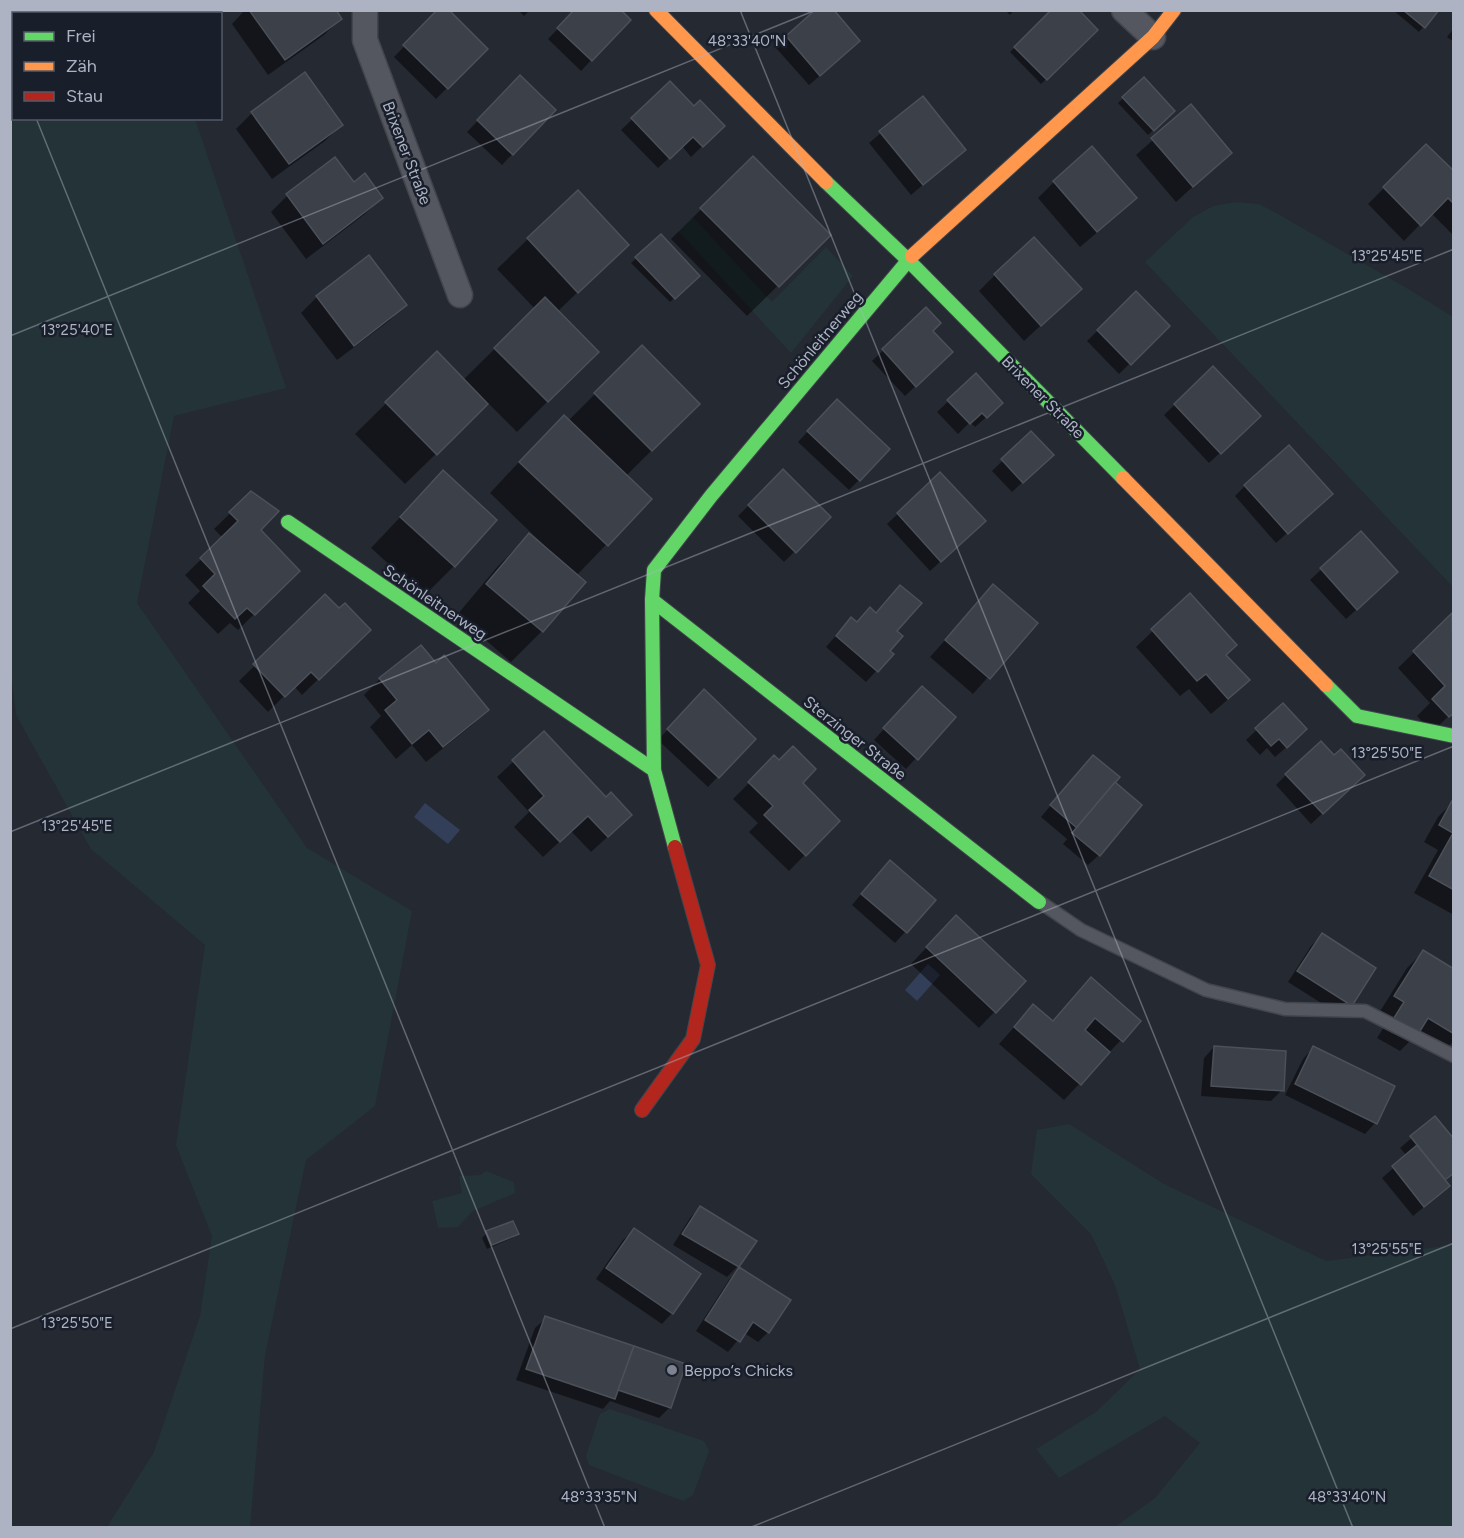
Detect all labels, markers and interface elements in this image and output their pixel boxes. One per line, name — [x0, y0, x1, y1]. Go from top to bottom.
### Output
legend — [12, 12, 222, 120]
text: Frei — [66, 25, 96, 47]
text: 48°33'40"N — [708, 32, 786, 50]
text: Zäh — [66, 55, 97, 77]
text: Stau — [66, 85, 103, 107]
street label: Brixener Straße — [379, 99, 436, 208]
text: 13°25'45"E — [1351, 247, 1423, 265]
street label: Schönleitnerweg — [774, 287, 866, 393]
text: 13°25'40"E — [41, 321, 113, 339]
street label: Brixener Straße — [998, 352, 1089, 443]
street label: Schönleitnerweg — [379, 560, 491, 644]
street label: Sterzinger Straße — [800, 692, 910, 784]
text: 13°25'50"E — [1351, 744, 1423, 762]
text: 13°25'45"E — [41, 817, 113, 835]
text: 13°25'55"E — [1352, 1240, 1422, 1258]
text: 13°25'50"E — [41, 1314, 113, 1332]
place label: Beppo‘s Chicks — [684, 1361, 793, 1380]
marker: Beppo‘s Chicks — [665, 1363, 679, 1377]
text: 48°33'35"N — [561, 1488, 637, 1506]
text: 48°33'40"N — [1308, 1488, 1386, 1506]

